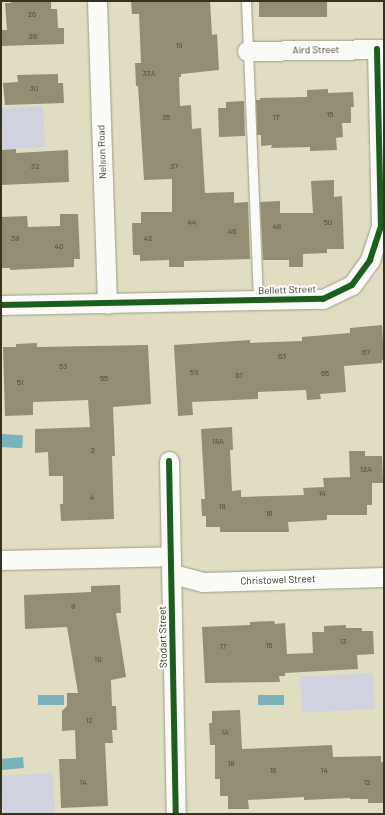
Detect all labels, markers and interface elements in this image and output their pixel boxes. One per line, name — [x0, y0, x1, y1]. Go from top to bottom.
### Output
house number: 26 — [28, 10, 36, 20]
house number: 28 — [29, 32, 37, 42]
house number: 19 — [176, 41, 182, 51]
street label: Aird Street — [292, 44, 340, 56]
house number: 33A — [142, 69, 156, 79]
house number: 30 — [30, 84, 38, 94]
house number: 15 — [327, 110, 333, 120]
house number: 35 — [162, 113, 170, 123]
house number: 17 — [273, 113, 279, 123]
street label: Nelson Road — [95, 125, 109, 179]
house number: 32 — [31, 162, 39, 172]
house number: 37 — [170, 162, 178, 172]
house number: 44 — [188, 218, 196, 228]
house number: 50 — [324, 218, 332, 228]
house number: 48 — [273, 222, 281, 232]
house number: 46 — [228, 227, 236, 237]
house number: 38 — [11, 234, 19, 244]
house number: 42 — [144, 234, 152, 244]
house number: 40 — [55, 242, 63, 252]
street label: Bellett Street — [258, 283, 316, 297]
house number: 67 — [362, 348, 370, 358]
house number: 63 — [278, 352, 286, 362]
house number: 53 — [59, 362, 67, 372]
house number: 59 — [190, 368, 198, 378]
house number: 65 — [321, 369, 329, 379]
house number: 61 — [236, 371, 242, 381]
house number: 55 — [100, 374, 108, 384]
house number: 51 — [17, 378, 23, 388]
house number: 18A — [212, 437, 224, 447]
house number: 2 — [91, 446, 95, 456]
house number: 12A — [360, 465, 372, 475]
house number: 14 — [318, 489, 326, 499]
house number: 4 — [90, 493, 94, 503]
house number: 18 — [219, 502, 225, 512]
house number: 16 — [266, 509, 272, 519]
street label: Christowel Street — [240, 573, 316, 587]
house number: 8 — [71, 602, 75, 612]
street label: Stodart Street — [156, 606, 170, 668]
house number: 13 — [340, 637, 346, 647]
house number: 15 — [266, 641, 272, 651]
house number: 17 — [220, 642, 226, 652]
house number: 10 — [94, 655, 102, 665]
house number: 12 — [85, 716, 93, 726]
house number: 1A — [221, 728, 229, 738]
house number: 18 — [228, 759, 234, 769]
house number: 16 — [270, 766, 276, 776]
house number: 14 — [320, 766, 328, 776]
house number: 14 — [79, 778, 87, 788]
house number: 12 — [363, 778, 371, 788]

